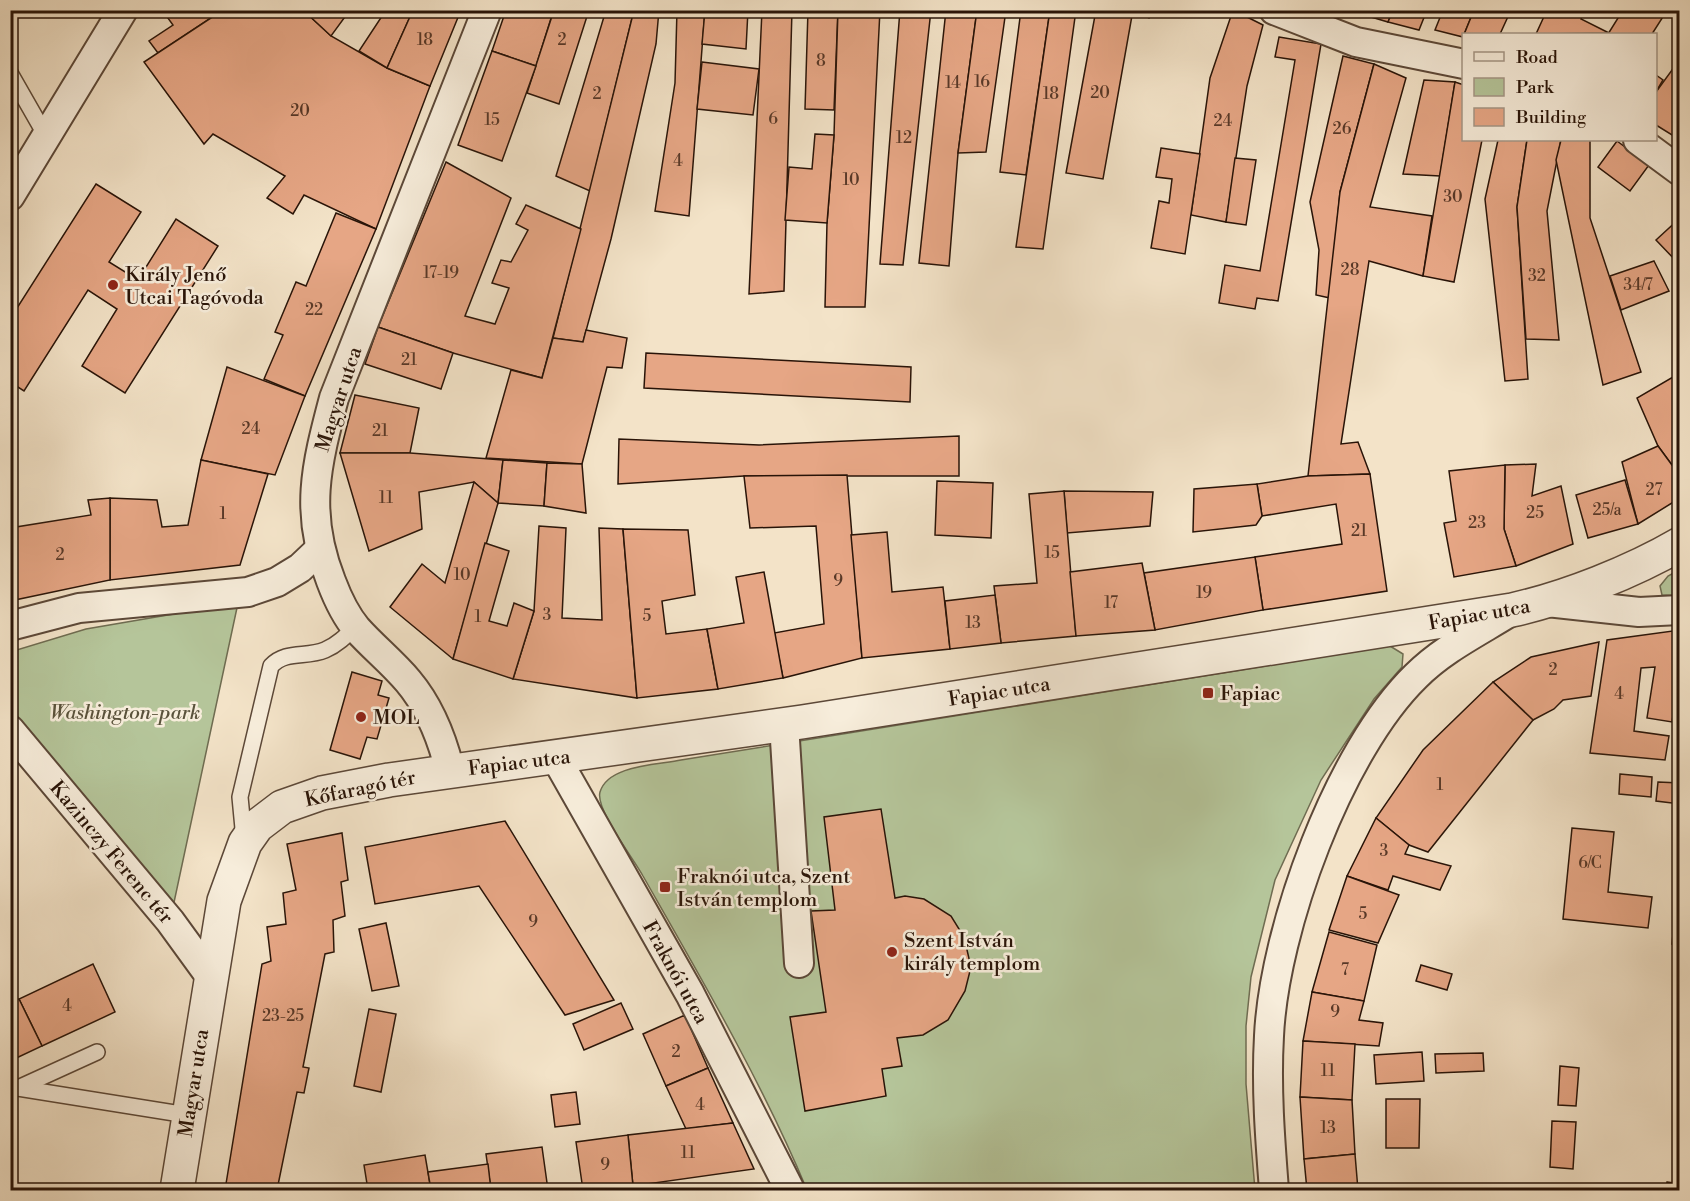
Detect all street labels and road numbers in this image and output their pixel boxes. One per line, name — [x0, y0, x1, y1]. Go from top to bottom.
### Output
street label: Magyar utca — [311, 343, 368, 455]
street label: Fapiac utca — [1426, 594, 1533, 637]
street label: Fapiac utca — [946, 672, 1053, 713]
street label: Fapiac utca — [467, 745, 573, 782]
street label: Kőfaragó tér — [303, 765, 418, 813]
street label: Kazinczy Ferenc tér — [44, 776, 178, 930]
street label: Fraknói utca — [636, 917, 714, 1030]
street label: Magyar utca — [174, 1027, 216, 1139]

